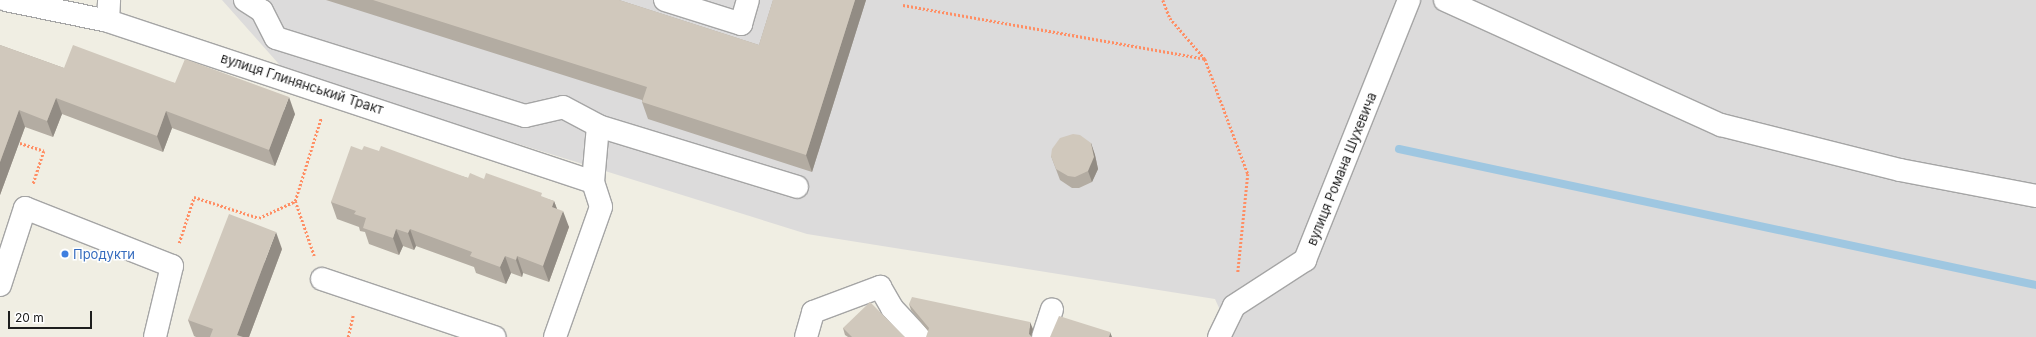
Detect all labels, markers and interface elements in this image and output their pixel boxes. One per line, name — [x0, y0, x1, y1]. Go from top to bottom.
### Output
street label: вулиця Глинянський Тракт — [219, 50, 385, 118]
street label: вулиця Романа Шухевича — [1304, 90, 1380, 248]
place label: Продукти — [73, 246, 135, 262]
marker: Продукти — [60, 249, 70, 259]
scale bar — [10, 303, 94, 329]
text: 20 m — [15, 310, 44, 325]

